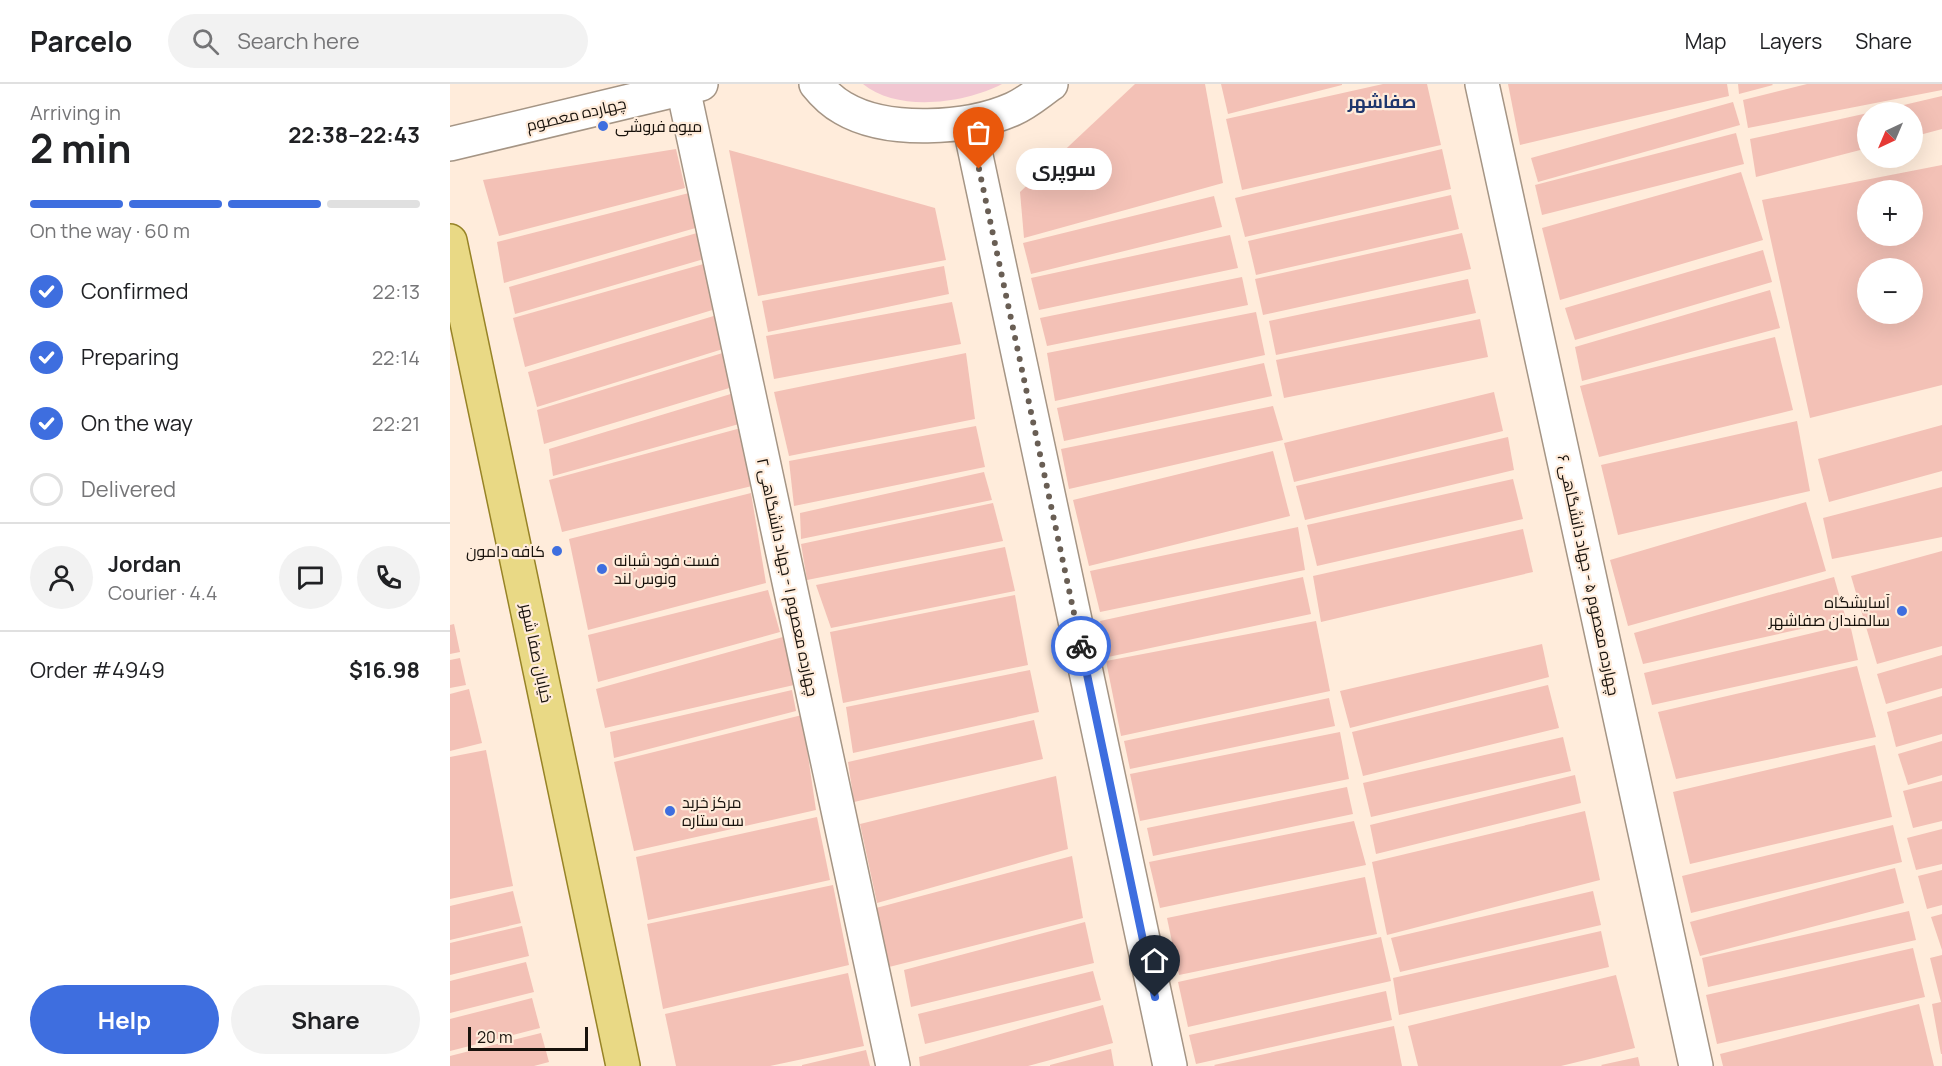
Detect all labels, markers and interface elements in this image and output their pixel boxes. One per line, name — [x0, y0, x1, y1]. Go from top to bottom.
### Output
search box — [168, 14, 588, 68]
text: Parcelo — [30, 22, 132, 60]
icon: search — [189, 25, 222, 58]
text: Search here — [237, 26, 360, 56]
text: Map — [1685, 27, 1726, 55]
text: Layers — [1759, 27, 1822, 55]
text: Share — [1855, 27, 1912, 55]
district label: صفاشهر — [1347, 89, 1416, 113]
street label: چهارده معصوم — [524, 92, 628, 137]
text: Arriving in — [30, 99, 121, 126]
north arrow — [1857, 102, 1923, 168]
map controls — [1857, 102, 1923, 324]
pin — [953, 107, 1004, 169]
place label: میوه فروشی — [615, 115, 702, 137]
icon: bag — [962, 116, 995, 149]
marker: میوه فروشی — [596, 119, 610, 133]
text: 22:38–22:43 — [288, 120, 420, 150]
text: 2 min — [30, 121, 131, 175]
callout: سوپری — [1015, 148, 1111, 190]
text: سوپری — [1032, 155, 1096, 182]
button: + — [1857, 180, 1923, 246]
text: On the way · 60 m — [30, 217, 190, 244]
button: − — [1857, 258, 1923, 324]
icon: check — [30, 275, 63, 308]
text: Confirmed — [81, 276, 189, 306]
text: 22:13 — [372, 278, 420, 305]
icon: check — [30, 341, 63, 374]
text: Preparing — [81, 342, 179, 372]
text: 22:14 — [372, 344, 420, 371]
icon: check — [30, 407, 63, 440]
text: On the way — [81, 408, 193, 438]
text: 22:21 — [372, 410, 420, 437]
street label: چهارده معصوم ۵ - جهاد دانشگاهی ۶ — [1552, 452, 1625, 698]
street label: چهارده معصوم ۱ - جهاد دانشگاهی ۲ — [751, 456, 824, 698]
text: Delivered — [81, 474, 176, 504]
place label: کافه دامون — [466, 540, 545, 562]
marker: کافه دامون — [550, 544, 564, 558]
button: person — [30, 546, 93, 609]
button: chat — [279, 546, 342, 609]
button: phone — [357, 546, 420, 609]
text: Jordan — [108, 549, 181, 579]
place label: فست فود شبانه ونوس لند — [614, 549, 720, 589]
marker: فست فود شبانه ونوس لند — [595, 562, 609, 576]
text: Courier · 4.4 — [108, 579, 218, 606]
place label: آسایشگاه سالمندان صفاشهر — [1768, 591, 1891, 631]
street label: خیابان صفا شهر — [516, 600, 558, 705]
marker: آسایشگاه سالمندان صفاشهر — [1895, 604, 1909, 618]
courier — [1051, 616, 1111, 676]
icon: bike — [1065, 630, 1098, 663]
text: Order #4949 — [30, 655, 165, 685]
text: $16.98 — [349, 655, 420, 685]
place label: مرکز خرید سه ستاره — [682, 791, 744, 831]
marker: مرکز خرید سه ستاره — [663, 804, 677, 818]
pin — [1129, 935, 1180, 997]
icon: home — [1138, 944, 1171, 977]
button: Help — [30, 985, 219, 1054]
button: Share — [231, 985, 420, 1054]
scale bar — [468, 1024, 588, 1052]
text: 20 m — [477, 1026, 513, 1048]

